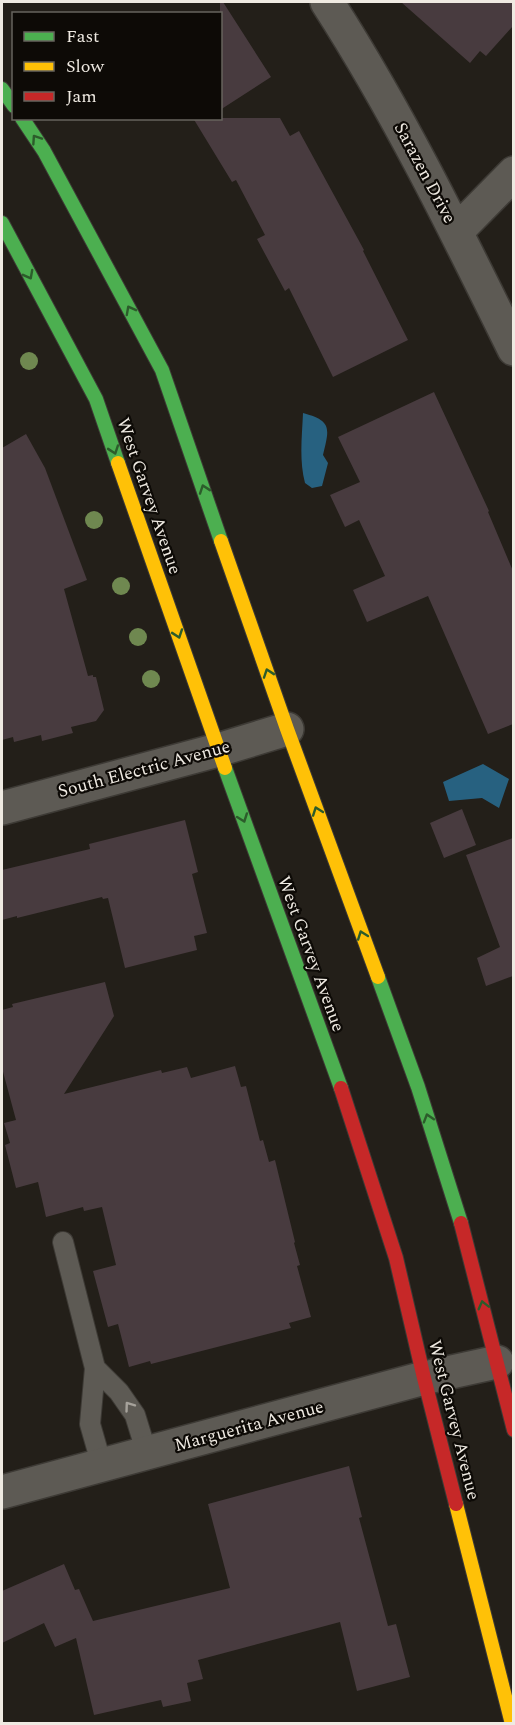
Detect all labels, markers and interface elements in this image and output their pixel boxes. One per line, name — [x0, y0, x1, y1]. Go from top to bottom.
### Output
legend — [12, 12, 222, 120]
text: Fast — [66, 23, 99, 50]
text: Slow — [66, 53, 105, 80]
text: Jam — [66, 83, 97, 110]
street label: Sarazen Drive — [387, 118, 463, 228]
one-way arrow — [32, 134, 43, 145]
one-way arrow — [22, 268, 33, 279]
one-way arrow — [126, 305, 137, 316]
street label: West Garvey Avenue — [110, 414, 188, 578]
one-way arrow — [106, 444, 119, 455]
one-way arrow — [198, 484, 211, 495]
one-way arrow — [170, 628, 183, 639]
one-way arrow — [262, 669, 275, 679]
street label: South Electric Avenue — [55, 733, 233, 805]
one-way arrow — [312, 806, 325, 817]
one-way arrow — [235, 812, 248, 823]
street label: West Garvey Avenue — [270, 872, 352, 1036]
one-way arrow — [357, 930, 370, 940]
one-way arrow — [422, 1113, 435, 1124]
one-way arrow — [477, 1300, 490, 1310]
street label: West Garvey Avenue — [421, 1337, 487, 1503]
street label: Marguerita Avenue — [171, 1393, 327, 1459]
one-way arrow — [125, 1402, 136, 1413]

